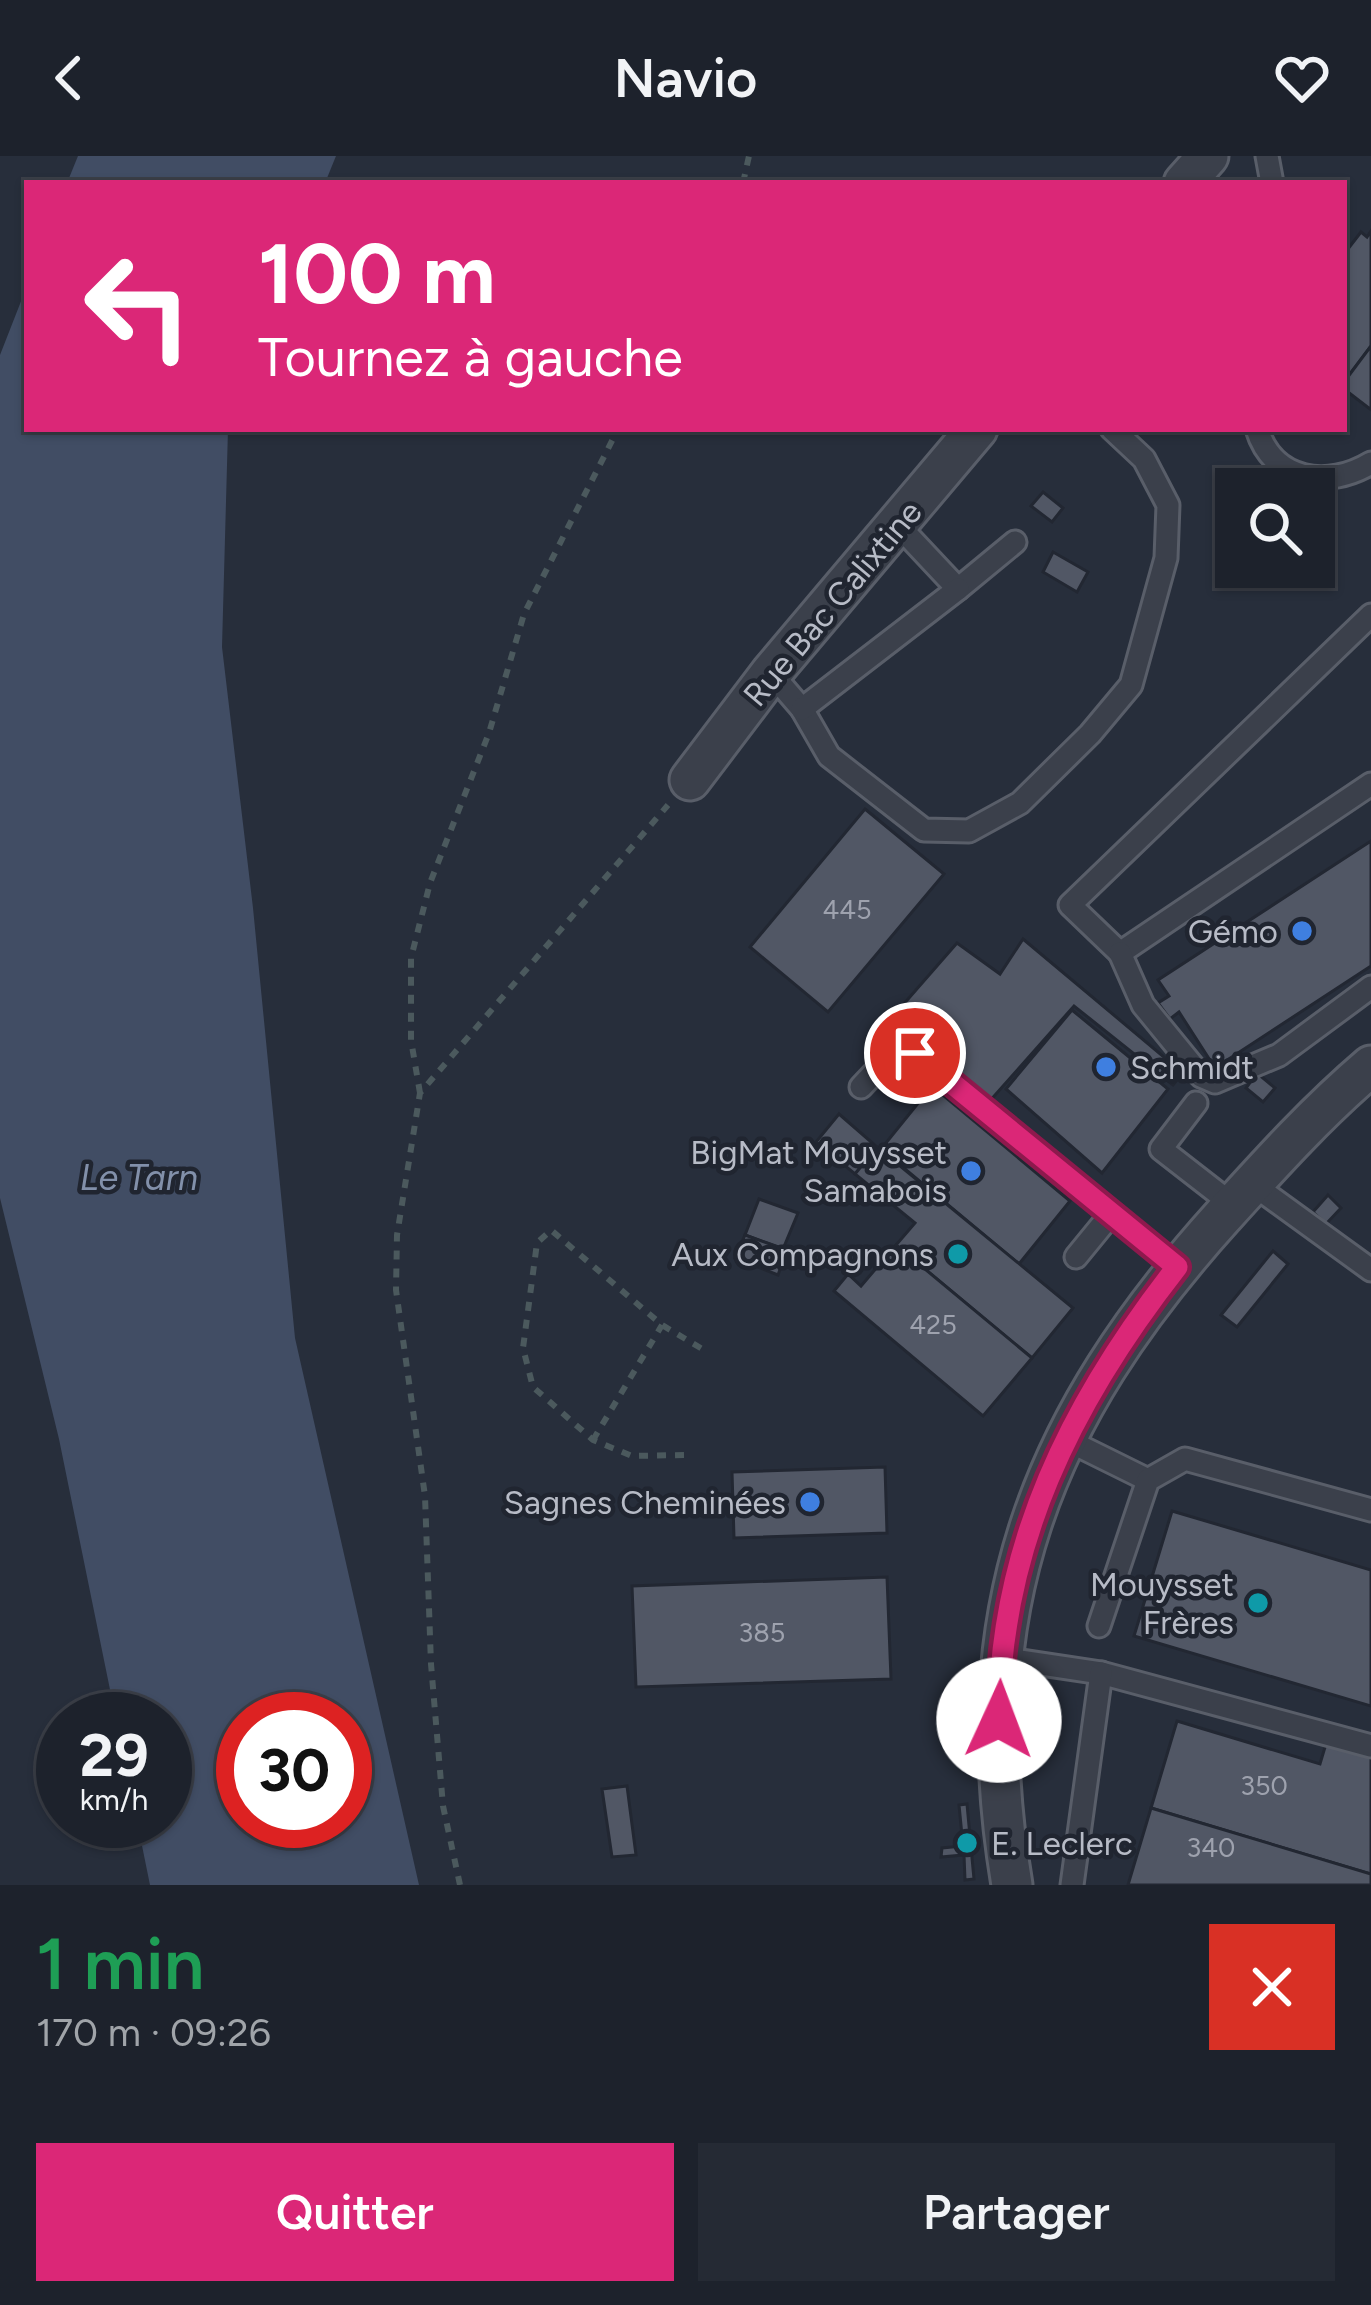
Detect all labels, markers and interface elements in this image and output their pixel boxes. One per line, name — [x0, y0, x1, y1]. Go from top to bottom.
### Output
icon: back — [36, 45, 102, 111]
icon: heart — [1269, 45, 1335, 111]
text: Navio — [614, 46, 757, 111]
text: 100 m — [258, 223, 496, 324]
icon: left — [60, 228, 216, 384]
text: Tournez à gauche — [258, 325, 683, 390]
map controls — [1215, 468, 1335, 588]
button: search — [1215, 468, 1335, 588]
street label: Rue Bac Calixtine — [735, 493, 930, 714]
house number: 445 — [822, 893, 872, 926]
place label: Gémo — [1188, 912, 1278, 951]
marker: Gémo — [1289, 918, 1315, 944]
pin — [864, 1002, 966, 1104]
icon: arrive — [882, 1020, 948, 1086]
place label: Schmidt — [1130, 1048, 1254, 1087]
marker: Schmidt — [1093, 1054, 1119, 1080]
place label: BigMat Mouysset Samabois — [690, 1133, 947, 1210]
water label: Le Tarn — [80, 1156, 198, 1199]
marker: BigMat Mouysset Samabois — [958, 1158, 984, 1184]
place label: Aux Compagnons — [671, 1235, 934, 1274]
marker: Aux Compagnons — [945, 1241, 971, 1267]
house number: 425 — [909, 1308, 957, 1341]
place label: Sagnes Cheminées — [504, 1483, 786, 1522]
marker: Sagnes Cheminées — [797, 1489, 823, 1515]
place label: Mouysset Frères — [1090, 1565, 1234, 1642]
marker: Mouysset Frères — [1245, 1590, 1271, 1616]
house number: 385 — [739, 1616, 785, 1649]
position arrow — [936, 1657, 1062, 1783]
speed limit sign: 30 — [216, 1692, 372, 1848]
text: 29 — [79, 1719, 149, 1791]
house number: 350 — [1240, 1769, 1288, 1802]
text: km/h — [80, 1781, 148, 1818]
place label: E. Leclerc — [991, 1824, 1133, 1863]
marker: E. Leclerc — [954, 1830, 980, 1856]
house number: 340 — [1187, 1831, 1235, 1864]
text: 1 min — [36, 1921, 204, 2007]
button: close — [1209, 1924, 1335, 2050]
text: 170 m · 09:26 — [36, 2009, 271, 2056]
button: Quitter — [36, 2143, 674, 2281]
button: Partager — [698, 2143, 1335, 2281]

